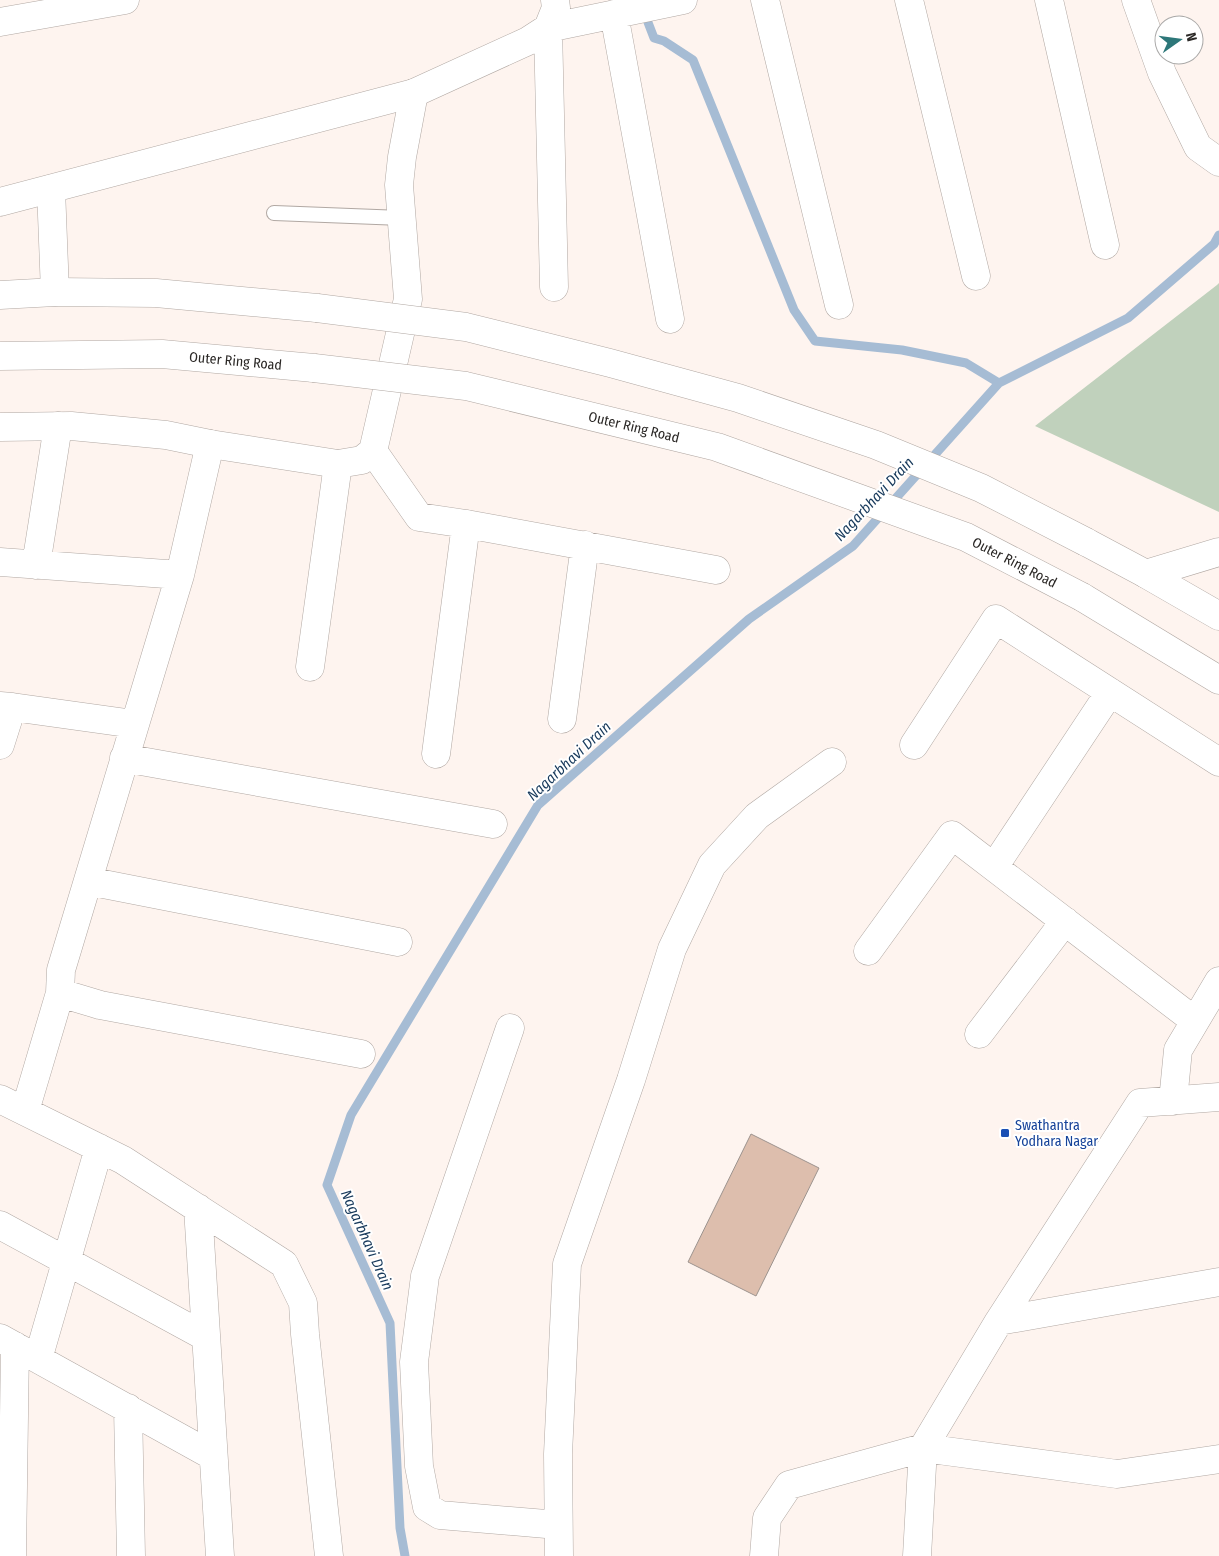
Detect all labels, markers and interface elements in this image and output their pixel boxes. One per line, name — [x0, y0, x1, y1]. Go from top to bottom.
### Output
north arrow — [1154, 15, 1204, 65]
text: N — [1182, 31, 1200, 43]
street label: Outer Ring Road — [188, 349, 283, 374]
street label: Outer Ring Road — [587, 408, 681, 447]
water label: Nagarbhavi Drain — [831, 453, 917, 545]
street label: Outer Ring Road — [969, 534, 1060, 592]
water label: Nagarbhavi Drain — [523, 718, 615, 804]
place label: Swathantra Yodhara Nagar — [1015, 1117, 1098, 1150]
marker: Swathantra Yodhara Nagar — [999, 1127, 1011, 1139]
water label: Nagarbhavi Drain — [337, 1187, 397, 1293]

